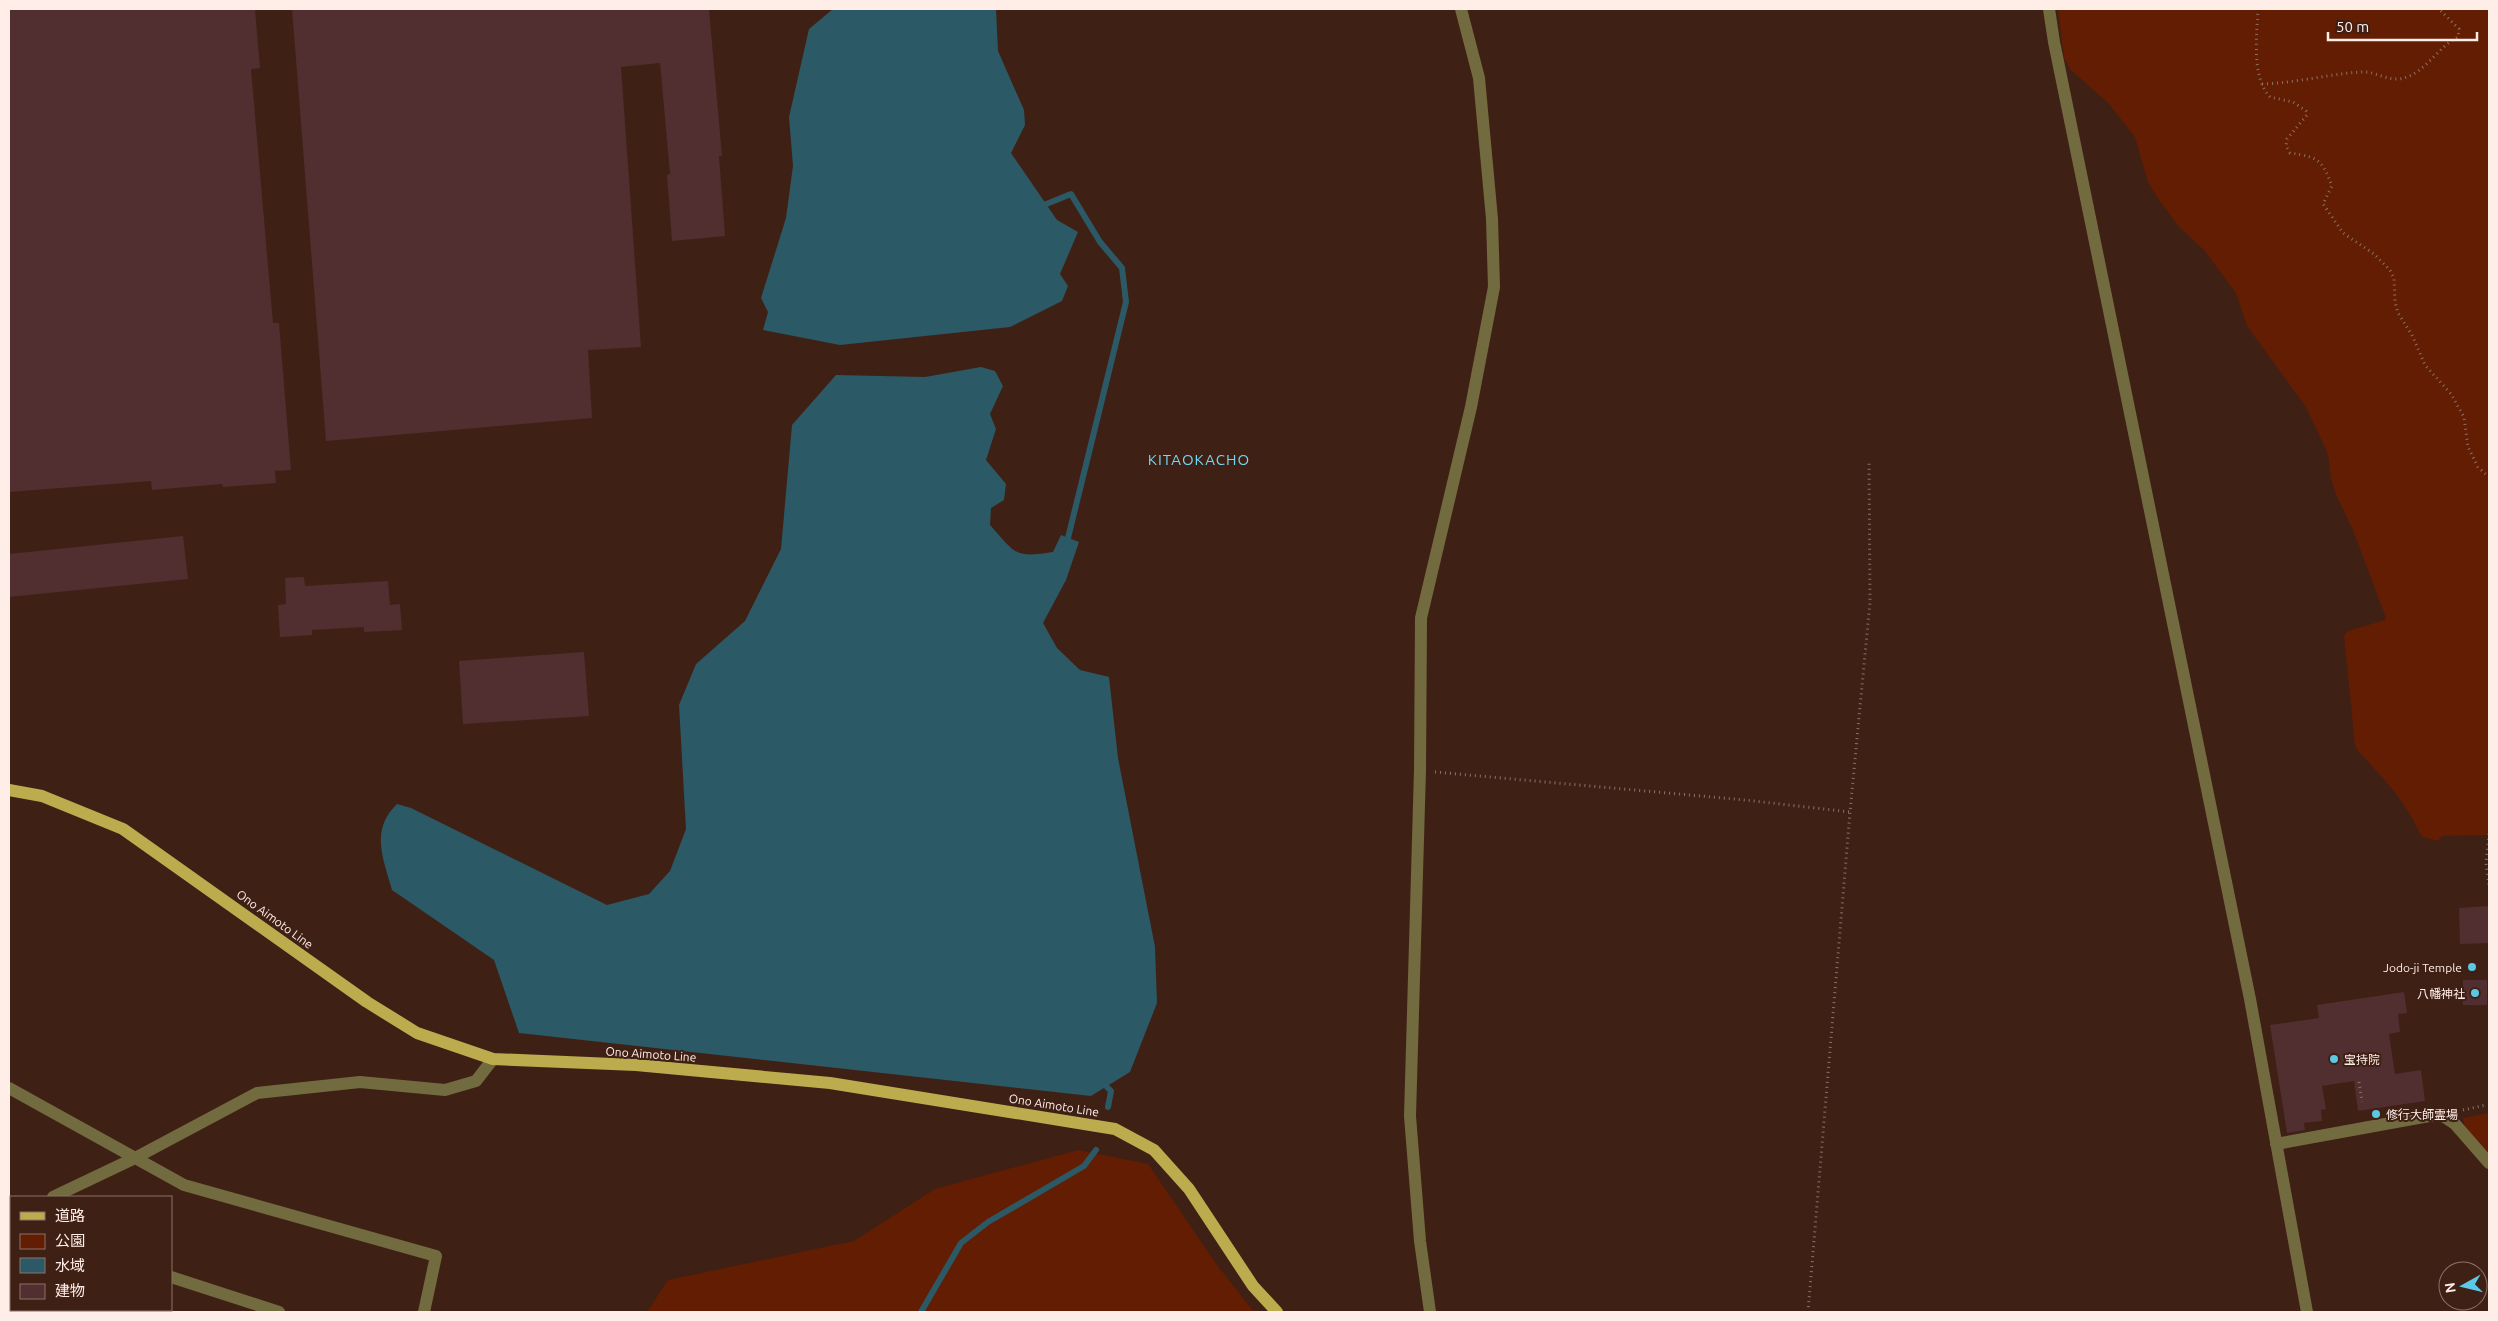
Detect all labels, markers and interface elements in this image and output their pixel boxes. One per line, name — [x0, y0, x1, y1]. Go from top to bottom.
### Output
scale bar — [2328, 10, 2477, 42]
text: 50 m — [2336, 18, 2369, 35]
district label: KITAOKACHO — [1148, 451, 1250, 468]
street label: Ono Aimoto Line — [234, 887, 316, 951]
place label: Jodo-ji Temple — [2383, 961, 2462, 974]
marker: Jodo-ji Temple — [2466, 961, 2478, 973]
place label: 八幡神社 — [2417, 987, 2465, 1000]
marker: 八幡神社 — [2469, 987, 2481, 999]
street label: Ono Aimoto Line — [605, 1044, 697, 1064]
marker: 宝持院 — [2328, 1053, 2340, 1065]
place label: 宝持院 — [2344, 1053, 2380, 1066]
street label: Ono Aimoto Line — [1008, 1091, 1100, 1119]
marker: 修行大師霊場 — [2370, 1108, 2382, 1120]
place label: 修行大師霊場 — [2386, 1108, 2458, 1121]
legend — [10, 1196, 172, 1311]
text: 道路 — [55, 1207, 85, 1224]
text: 公園 — [55, 1232, 85, 1249]
text: 水域 — [55, 1257, 85, 1274]
north arrow — [2438, 1261, 2488, 1311]
text: 建物 — [55, 1282, 85, 1299]
text: N — [2441, 1282, 2459, 1294]

